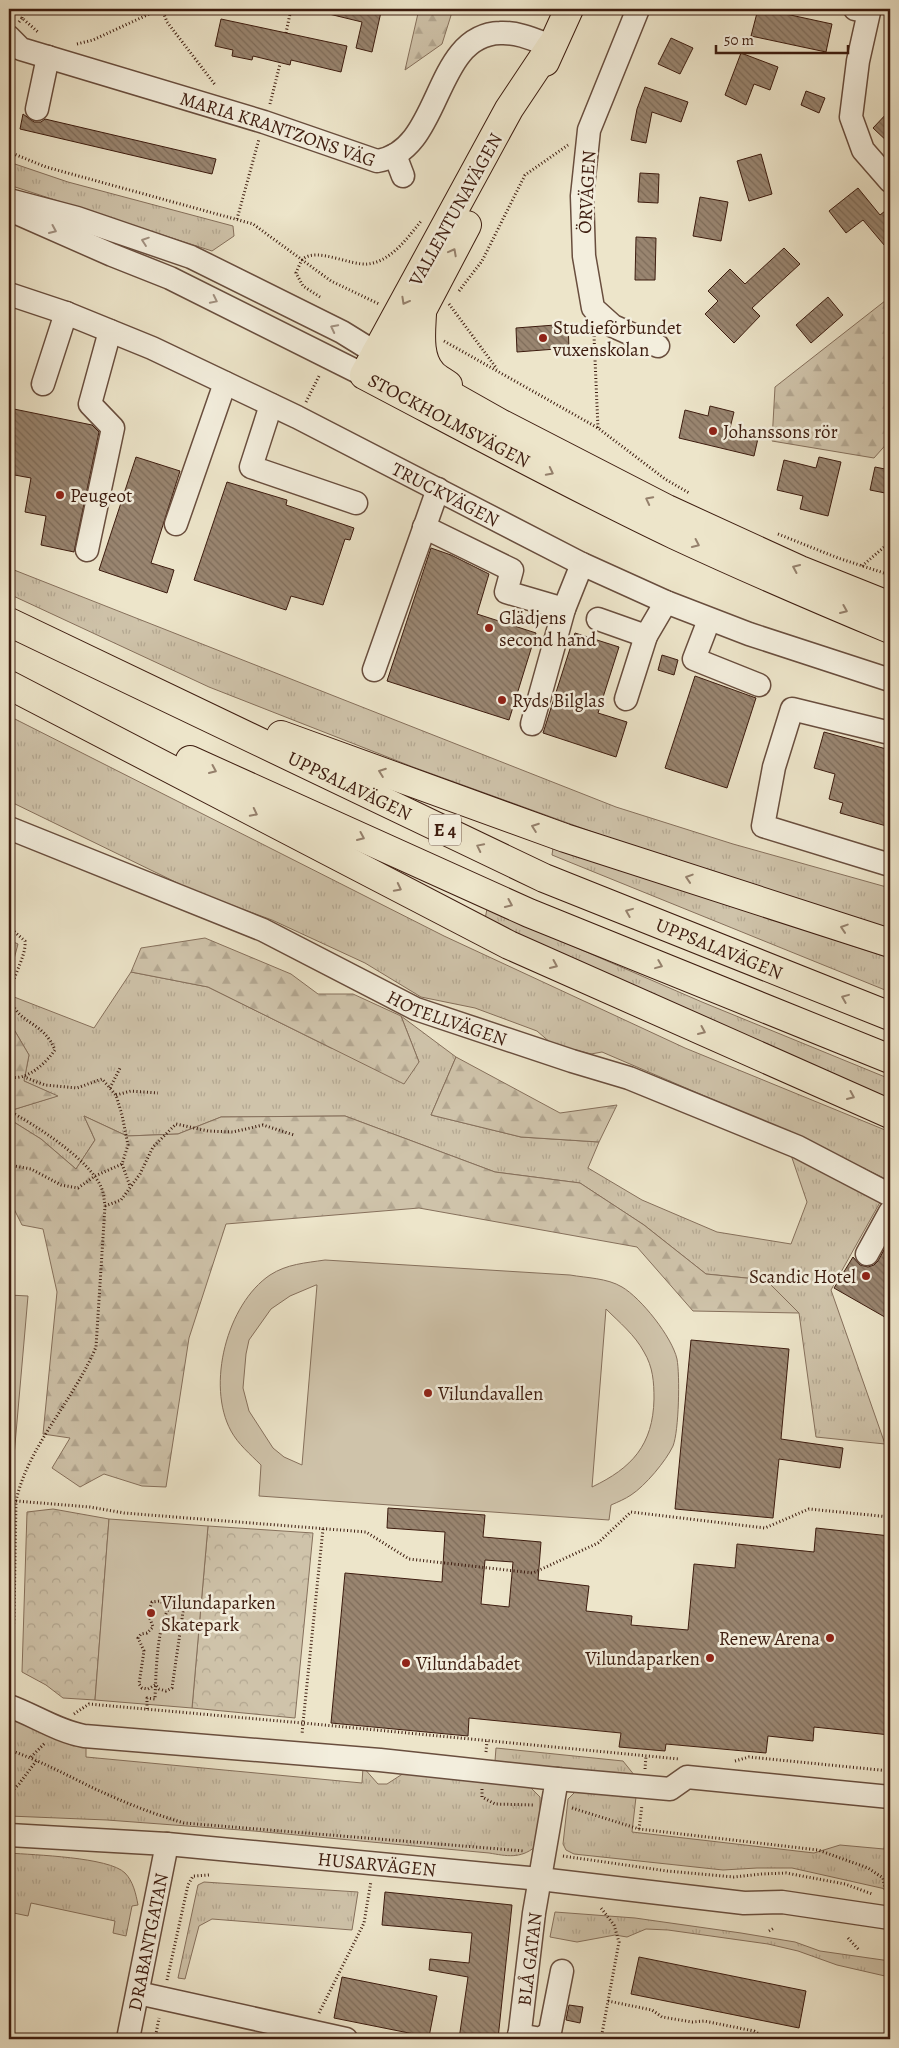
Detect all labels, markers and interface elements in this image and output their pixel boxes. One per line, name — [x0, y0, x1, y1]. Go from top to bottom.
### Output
scale bar — [716, 22, 849, 54]
text: 50 m — [724, 30, 754, 50]
street label: MARIA KRANTZONS VÄG — [177, 85, 379, 174]
street label: VALLENTUNAVÄGEN — [403, 128, 509, 292]
street label: ÖRVÄGEN — [572, 149, 602, 234]
one-way arrow — [48, 223, 57, 234]
one-way arrow — [141, 237, 149, 247]
one-way arrow — [447, 248, 457, 257]
one-way arrow — [208, 294, 217, 304]
one-way arrow — [401, 295, 411, 304]
place label: Studieförbundet vuxenskolan — [552, 315, 682, 363]
one-way arrow — [330, 324, 339, 334]
marker: Studieförbundet vuxenskolan — [537, 332, 549, 344]
street label: STOCKHOLMSVÄGEN — [363, 367, 535, 474]
place label: Johanssons rör — [723, 419, 838, 445]
marker: Johanssons rör — [707, 425, 719, 437]
street label: TRUCKVÄGEN — [387, 456, 504, 533]
one-way arrow — [545, 466, 554, 476]
place label: Peugeot — [70, 483, 132, 509]
marker: Peugeot — [54, 489, 66, 501]
one-way arrow — [645, 496, 654, 506]
one-way arrow — [691, 538, 700, 549]
one-way arrow — [792, 563, 801, 574]
one-way arrow — [839, 604, 848, 615]
place label: Glädjens second hand — [499, 605, 597, 653]
marker: Glädjens second hand — [483, 622, 495, 634]
place label: Ryds Bilglas — [512, 688, 605, 714]
marker: Ryds Bilglas — [496, 694, 508, 706]
street label: UPPSALAVÄGEN — [283, 745, 416, 827]
one-way arrow — [208, 764, 217, 775]
one-way arrow — [379, 768, 387, 778]
one-way arrow — [249, 807, 258, 817]
road number: E 4 — [429, 814, 461, 846]
one-way arrow — [531, 823, 540, 833]
one-way arrow — [356, 831, 365, 841]
one-way arrow — [476, 843, 485, 854]
one-way arrow — [686, 874, 694, 884]
one-way arrow — [393, 882, 402, 892]
one-way arrow — [504, 897, 513, 908]
one-way arrow — [625, 908, 634, 918]
street label: UPPSALAVÄGEN — [652, 912, 787, 986]
one-way arrow — [840, 924, 849, 934]
one-way arrow — [549, 959, 558, 970]
one-way arrow — [655, 960, 663, 970]
street label: HOTELLVÄGEN — [382, 984, 510, 1053]
one-way arrow — [841, 994, 850, 1004]
one-way arrow — [697, 1024, 706, 1035]
one-way arrow — [846, 1090, 855, 1101]
place label: Scandic Hotel — [749, 1264, 856, 1290]
marker: Scandic Hotel — [860, 1270, 872, 1282]
place label: Vilundavallen — [437, 1381, 543, 1407]
marker: Vilundavallen — [422, 1387, 434, 1399]
place label: Vilundaparken Skatepark — [160, 1590, 276, 1638]
marker: Vilundaparken Skatepark — [145, 1607, 157, 1619]
place label: Renew Arena — [719, 1626, 820, 1652]
marker: Renew Arena — [824, 1632, 836, 1644]
place label: Vilundaparken — [584, 1646, 700, 1672]
place label: Vilundabadet — [415, 1651, 520, 1677]
marker: Vilundaparken — [704, 1652, 716, 1664]
marker: Vilundabadet — [400, 1657, 412, 1669]
street label: HUSARVÄGEN — [316, 1846, 437, 1883]
street label: DRABANTGATAN — [122, 1871, 175, 2013]
street label: BLÅ GATAN — [511, 1910, 549, 2007]

